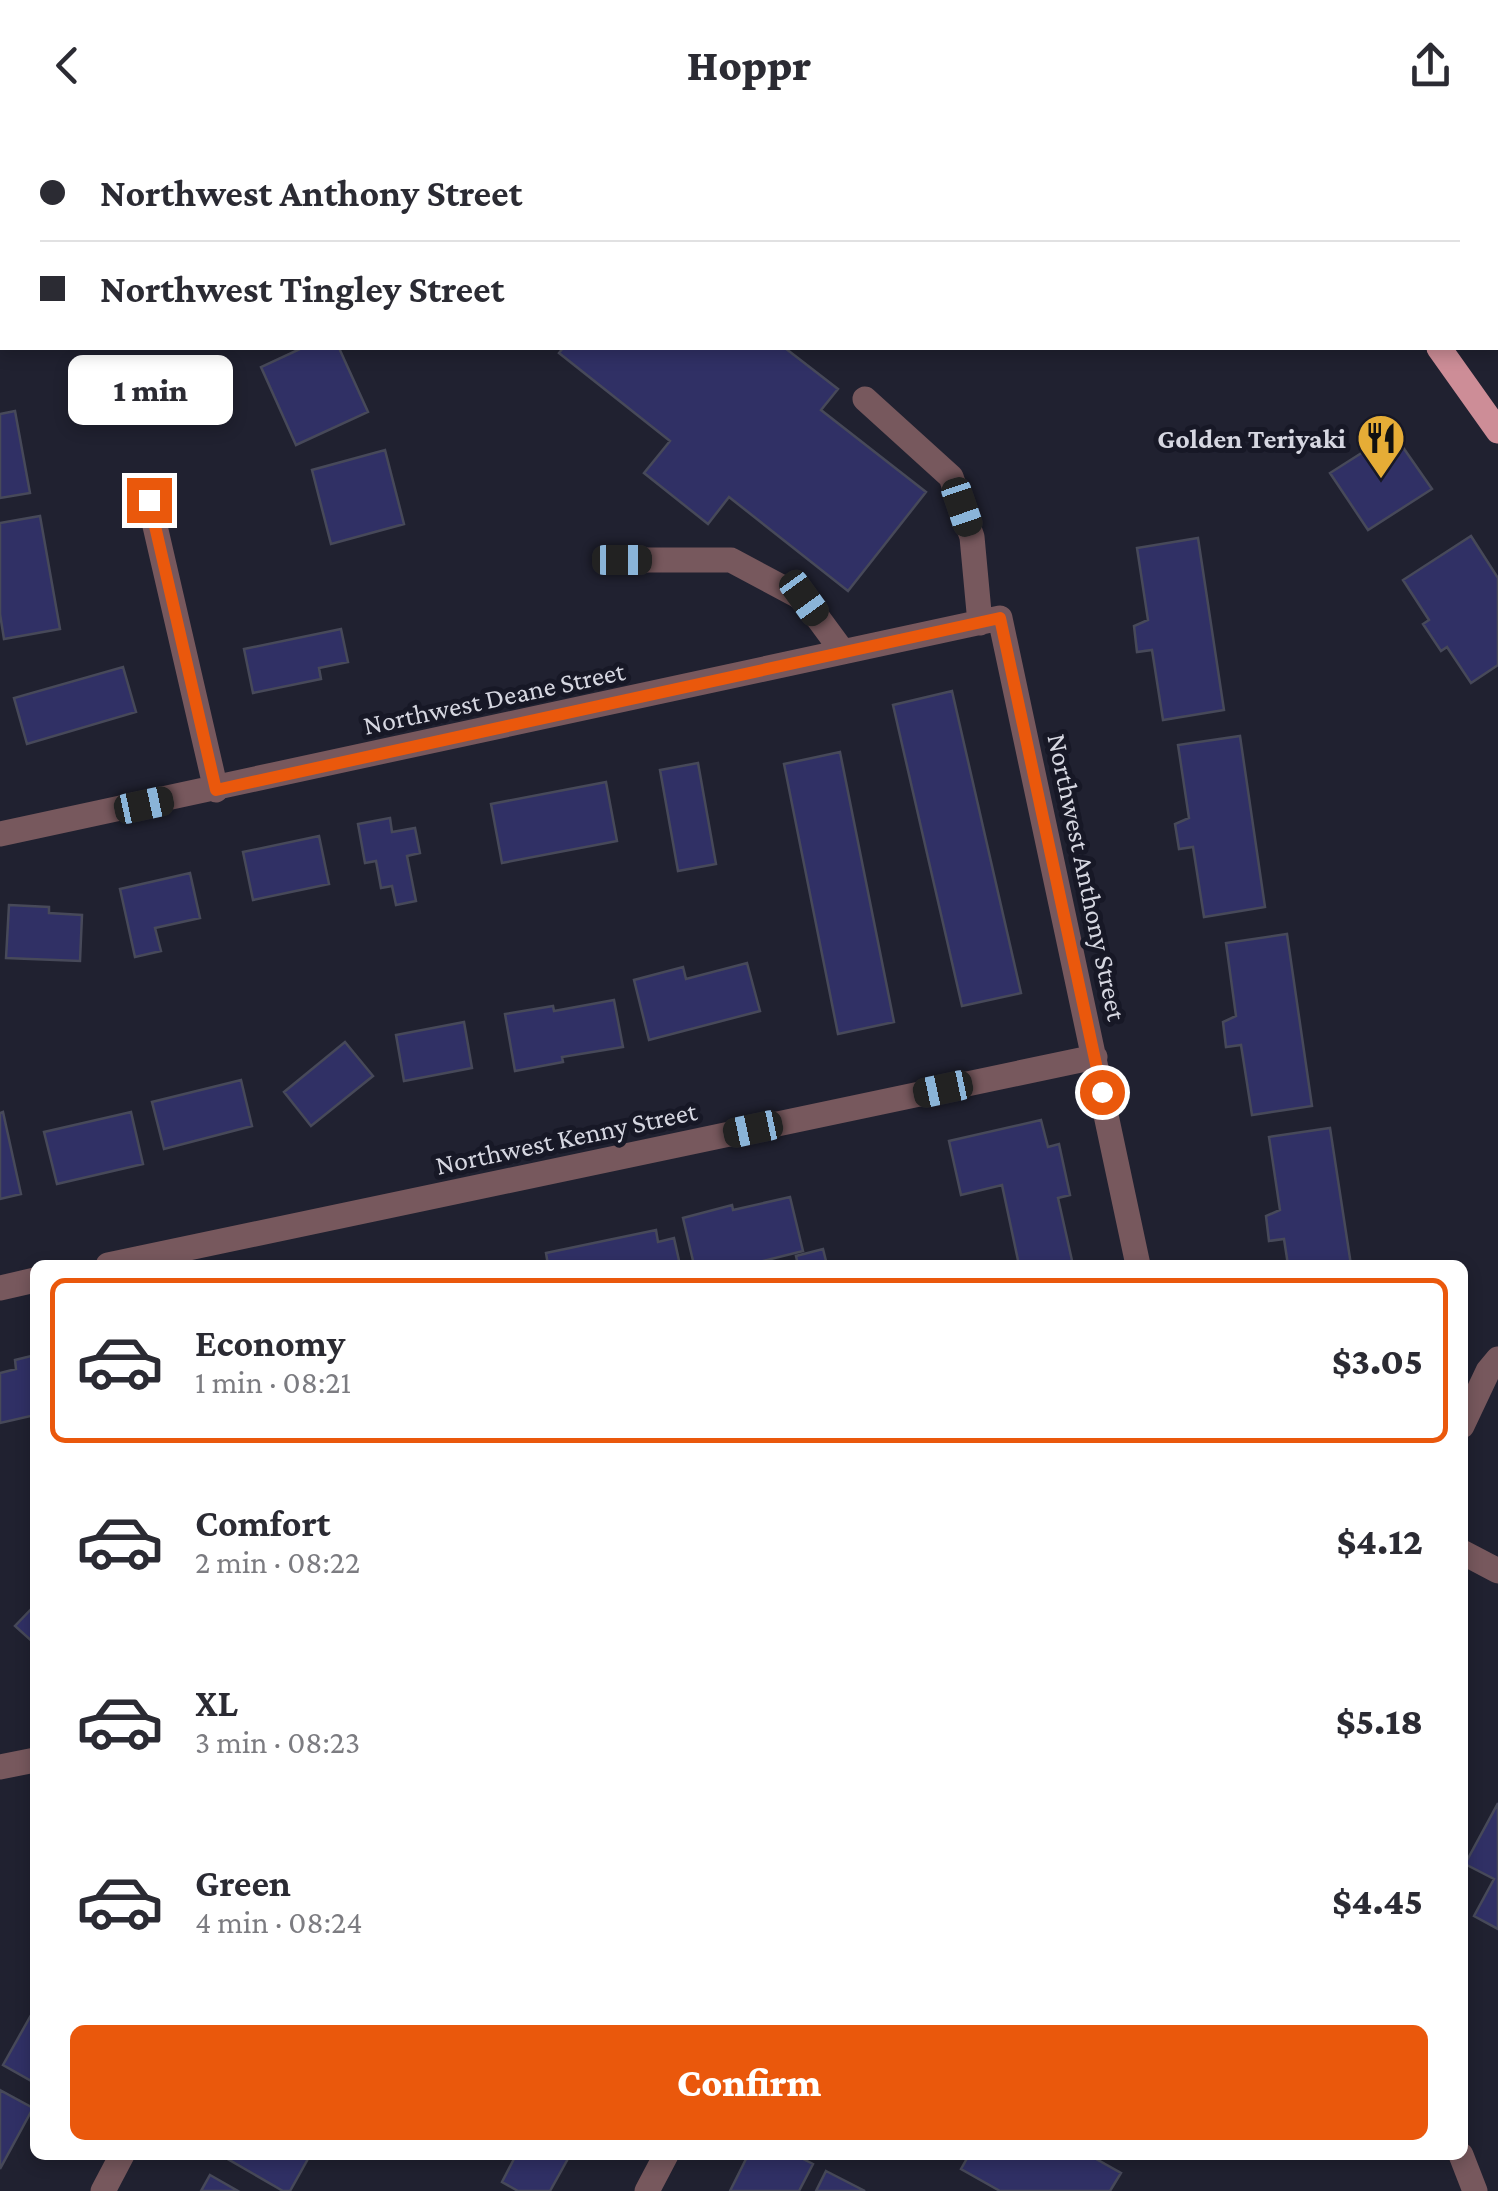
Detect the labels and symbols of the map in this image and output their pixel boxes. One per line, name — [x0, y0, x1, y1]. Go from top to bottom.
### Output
callout: 1 min — [66, 355, 232, 425]
restaurant icon: Golden Teriyaki — [1355, 412, 1407, 480]
place label: Golden Teriyaki — [1157, 423, 1346, 454]
car — [938, 474, 986, 540]
route end — [127, 478, 172, 523]
car — [592, 545, 652, 575]
car — [774, 565, 834, 631]
street label: Northwest Deane Street — [360, 655, 628, 741]
street label: Northwest Anthony Street — [1041, 731, 1133, 1024]
car — [112, 784, 176, 826]
car — [911, 1068, 975, 1110]
route start — [1080, 1070, 1125, 1115]
street label: Northwest Kenny Street — [433, 1095, 700, 1181]
car — [721, 1108, 785, 1150]

